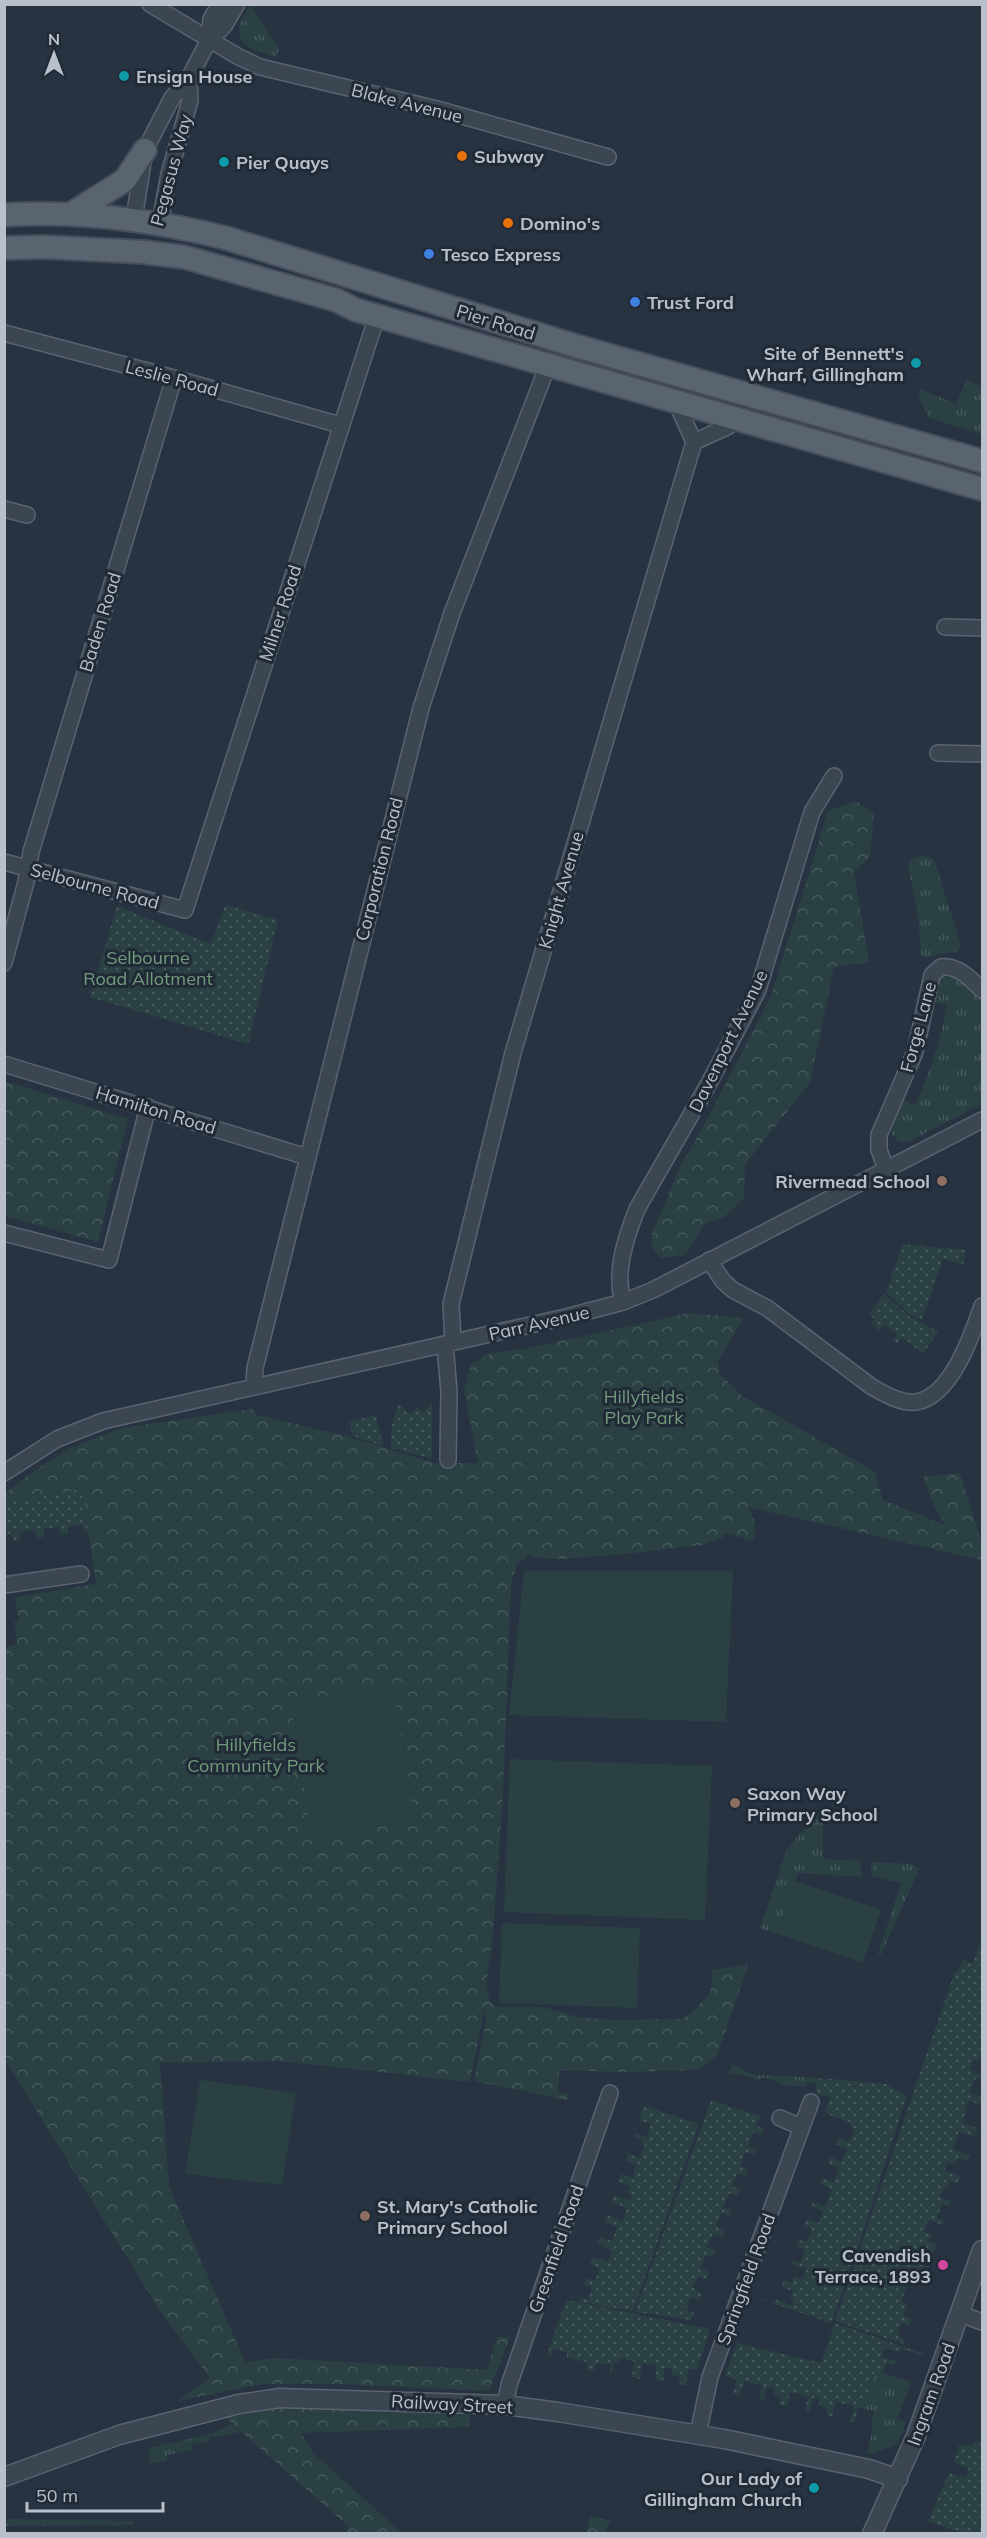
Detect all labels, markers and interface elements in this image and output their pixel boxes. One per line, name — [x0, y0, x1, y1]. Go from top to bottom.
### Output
north arrow — [24, 24, 84, 84]
text: N — [48, 29, 60, 49]
place label: Ensign House — [136, 65, 253, 88]
marker: Ensign House — [117, 69, 131, 83]
street label: Blake Avenue — [349, 78, 465, 128]
street label: Pegasus Way — [145, 111, 197, 228]
place label: Subway — [474, 145, 544, 168]
marker: Subway — [455, 149, 469, 163]
place label: Pier Quays — [236, 151, 329, 174]
marker: Pier Quays — [217, 155, 231, 169]
place label: Domino's — [520, 212, 600, 235]
marker: Domino's — [501, 216, 515, 230]
place label: Tesco Express — [441, 243, 561, 266]
marker: Tesco Express — [422, 247, 436, 261]
place label: Trust Ford — [647, 291, 734, 314]
marker: Trust Ford — [628, 295, 642, 309]
street label: Pier Road — [454, 299, 538, 345]
place label: Site of Bennett's Wharf, Gillingham — [746, 342, 904, 386]
street label: Leslie Road — [123, 355, 221, 401]
marker: Site of Bennett's Wharf, Gillingham — [909, 356, 923, 370]
street label: Milner Road — [254, 562, 306, 664]
street label: Baden Road — [74, 569, 126, 675]
street label: Corporation Road — [350, 795, 408, 943]
street label: Knight Avenue — [533, 829, 589, 951]
street label: Selbourne Road — [28, 858, 162, 914]
park label: Selbourne Road Allotment — [83, 946, 213, 990]
street label: Davenport Avenue — [684, 966, 772, 1116]
street label: Forge Lane — [895, 979, 941, 1075]
street label: Hamilton Road — [93, 1081, 219, 1139]
place label: Rivermead School — [775, 1170, 930, 1193]
marker: Rivermead School — [935, 1174, 949, 1188]
street label: Parr Avenue — [486, 1300, 592, 1346]
park label: Hillyfields Play Park — [604, 1385, 684, 1429]
park label: Hillyfields Community Park — [187, 1733, 325, 1777]
place label: Saxon Way Primary School — [747, 1782, 878, 1826]
marker: Saxon Way Primary School — [728, 1796, 742, 1810]
street label: Greenfield Road — [523, 2182, 589, 2316]
place label: St. Mary's Catholic Primary School — [377, 2195, 538, 2239]
marker: St. Mary's Catholic Primary School — [358, 2209, 372, 2223]
street label: Springfield Road — [712, 2210, 780, 2348]
place label: Cavendish Terrace, 1893 — [815, 2244, 931, 2288]
marker: Cavendish Terrace, 1893 — [936, 2258, 950, 2272]
street label: Ingram Road — [902, 2339, 960, 2449]
street label: Railway Street — [390, 2389, 514, 2419]
place label: Our Lady of Gillingham Church — [644, 2467, 802, 2511]
scale bar — [27, 2475, 164, 2513]
marker: Our Lady of Gillingham Church — [807, 2481, 821, 2495]
text: 50 m — [36, 2484, 78, 2507]

